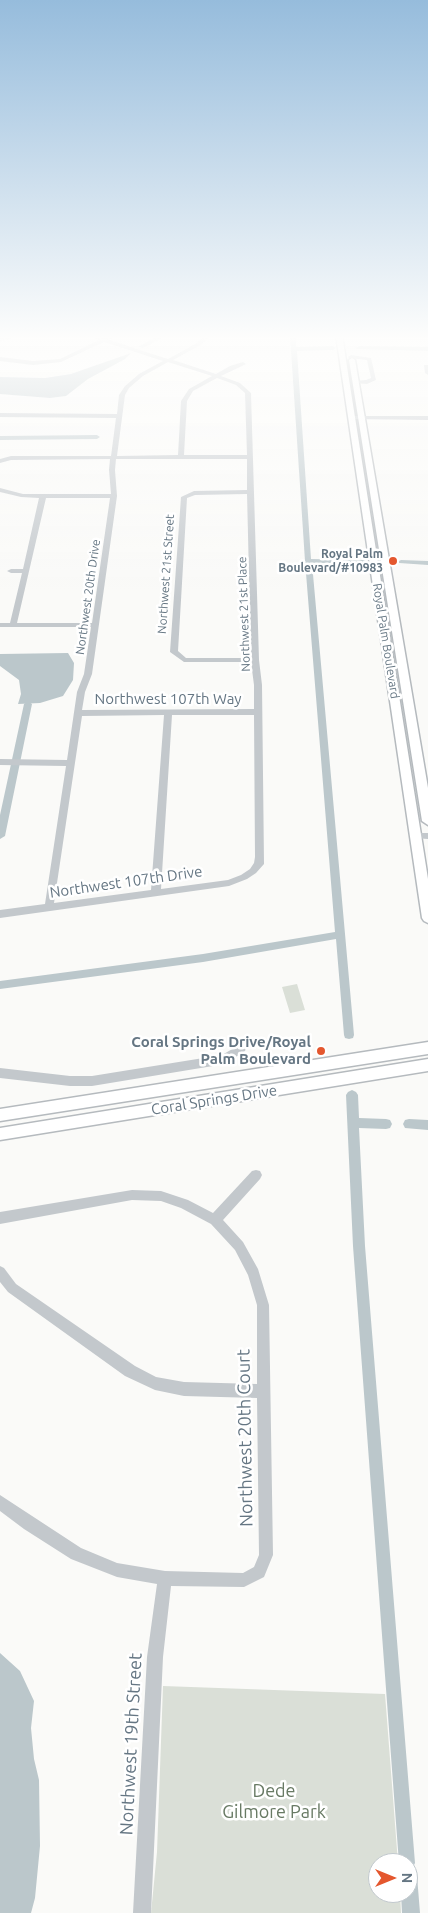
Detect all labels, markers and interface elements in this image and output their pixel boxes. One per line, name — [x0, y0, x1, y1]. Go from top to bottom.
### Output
street label: Northwest 21st Street — [155, 514, 177, 634]
street label: Northwest 20th Drive — [73, 538, 103, 656]
place label: Royal Palm Boulevard/#10983 — [278, 547, 383, 575]
marker: Royal Palm Boulevard/#10983 — [387, 555, 399, 567]
street label: Northwest 21st Place — [235, 556, 253, 672]
street label: Royal Palm Boulevard — [370, 582, 402, 700]
street label: Northwest 107th Way — [94, 690, 242, 708]
street label: Northwest 107th Drive — [48, 862, 204, 902]
place label: Coral Springs Drive/Royal Palm Boulevard — [131, 1033, 311, 1068]
marker: Coral Springs Drive/Royal Palm Boulevard — [315, 1045, 327, 1057]
street label: Coral Springs Drive — [150, 1081, 278, 1119]
street label: Northwest 20th Court — [233, 1349, 257, 1527]
street label: Northwest 19th Street — [115, 1652, 147, 1836]
park label: Dede Gilmore Park — [222, 1780, 326, 1822]
north arrow — [368, 1853, 418, 1903]
text: N — [399, 1873, 415, 1883]

